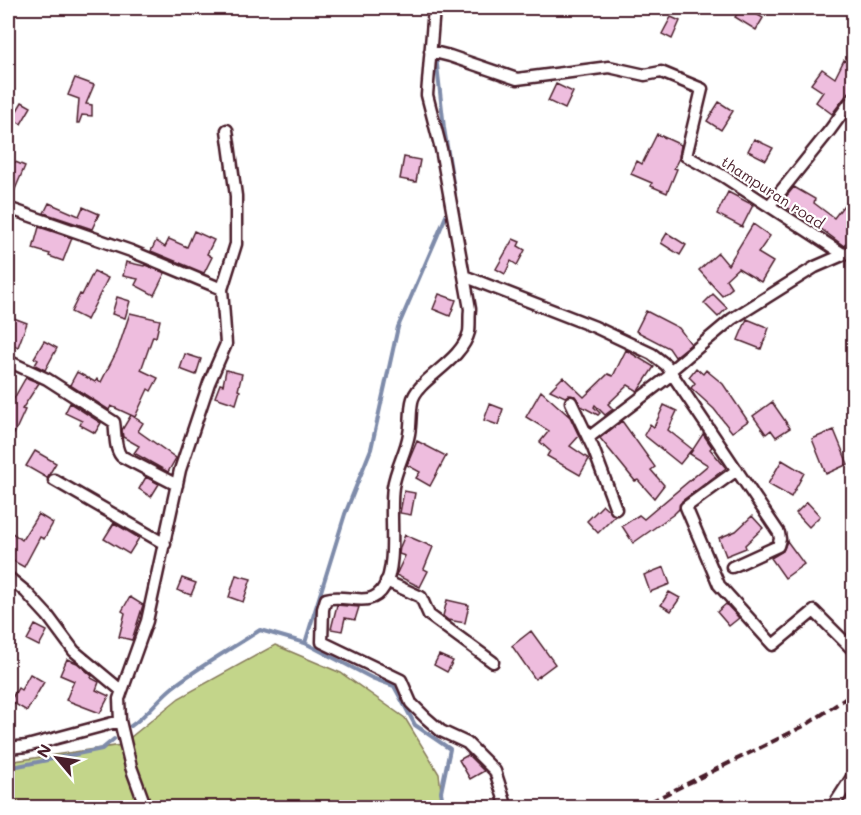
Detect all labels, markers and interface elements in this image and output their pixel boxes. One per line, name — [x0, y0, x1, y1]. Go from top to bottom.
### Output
street label: thampuran road — [718, 151, 828, 233]
north arrow — [27, 728, 87, 788]
text: N — [31, 740, 56, 761]

